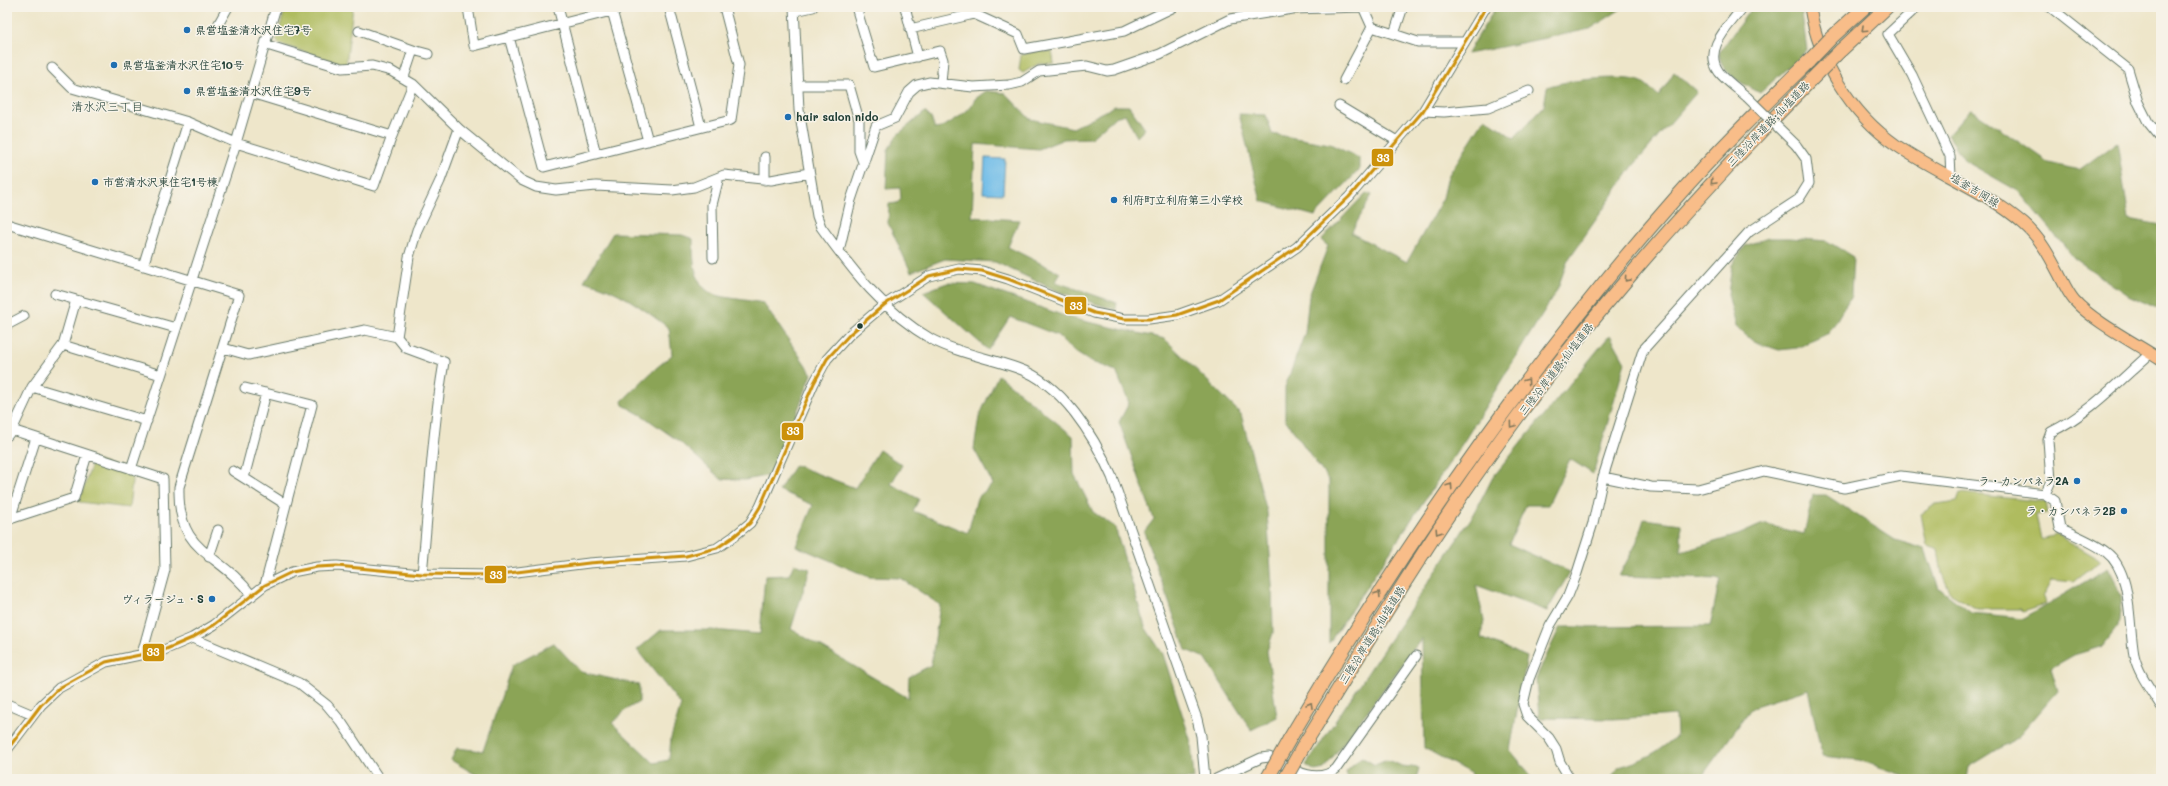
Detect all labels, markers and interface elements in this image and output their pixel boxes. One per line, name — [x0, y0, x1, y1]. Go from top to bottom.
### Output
place label: 県営塩釜清水沢住宅7号 — [195, 22, 311, 37]
one-way arrow — [1861, 24, 1869, 32]
marker: 県営塩釜清水沢住宅7号 — [182, 25, 192, 35]
place label: 県営塩釜清水沢住宅10号 — [122, 57, 244, 72]
marker: 県営塩釜清水沢住宅10号 — [109, 60, 119, 70]
street label: 三陸沿岸道路;仙塩道路 — [1723, 78, 1813, 170]
place label: 県営塩釜清水沢住宅9号 — [195, 83, 312, 98]
marker: 県営塩釜清水沢住宅9号 — [182, 86, 192, 96]
district label: 清水沢三丁目 — [71, 98, 143, 114]
place label: hair salon nido — [796, 109, 879, 124]
marker: hair salon nido — [783, 112, 793, 122]
line badge: 33 — [1371, 148, 1394, 167]
text: 33 — [1376, 150, 1390, 165]
street label: 塩釜吉岡線 — [1948, 169, 2003, 210]
place label: 市営清水沢東住宅1号棟 — [103, 174, 219, 189]
marker: 市営清水沢東住宅1号棟 — [90, 177, 100, 187]
one-way arrow — [1711, 177, 1718, 184]
place label: 利府町立利府第三小学校 — [1122, 192, 1243, 207]
marker: 利府町立利府第三小学校 — [1109, 195, 1119, 205]
one-way arrow — [1624, 274, 1631, 282]
line badge: 33 — [1064, 296, 1087, 315]
text: 33 — [1069, 298, 1083, 313]
street label: 三陸沿岸道路;仙塩道路 — [1515, 319, 1596, 418]
unlabelled marker — [855, 321, 865, 331]
one-way arrow — [1522, 378, 1529, 385]
one-way arrow — [1510, 421, 1517, 428]
line badge: 33 — [781, 422, 804, 441]
text: 33 — [786, 423, 800, 438]
place label: ラ・カンパネラ2A — [1979, 473, 2069, 488]
marker: ラ・カンパネラ2A — [2072, 476, 2082, 486]
one-way arrow — [1445, 483, 1453, 490]
place label: ラ・カンパネラ2B — [2026, 503, 2116, 518]
marker: ラ・カンパネラ2B — [2119, 506, 2129, 516]
one-way arrow — [1435, 528, 1443, 535]
line badge: 33 — [484, 565, 507, 584]
text: 33 — [489, 567, 503, 582]
street label: 三陸沿岸道路;仙塩道路 — [1335, 583, 1408, 687]
place label: ヴィラージュ・S — [122, 591, 204, 606]
one-way arrow — [1373, 591, 1381, 598]
marker: ヴィラージュ・S — [207, 594, 217, 604]
line badge: 33 — [142, 643, 165, 662]
text: 33 — [146, 644, 160, 659]
one-way arrow — [1305, 702, 1312, 709]

